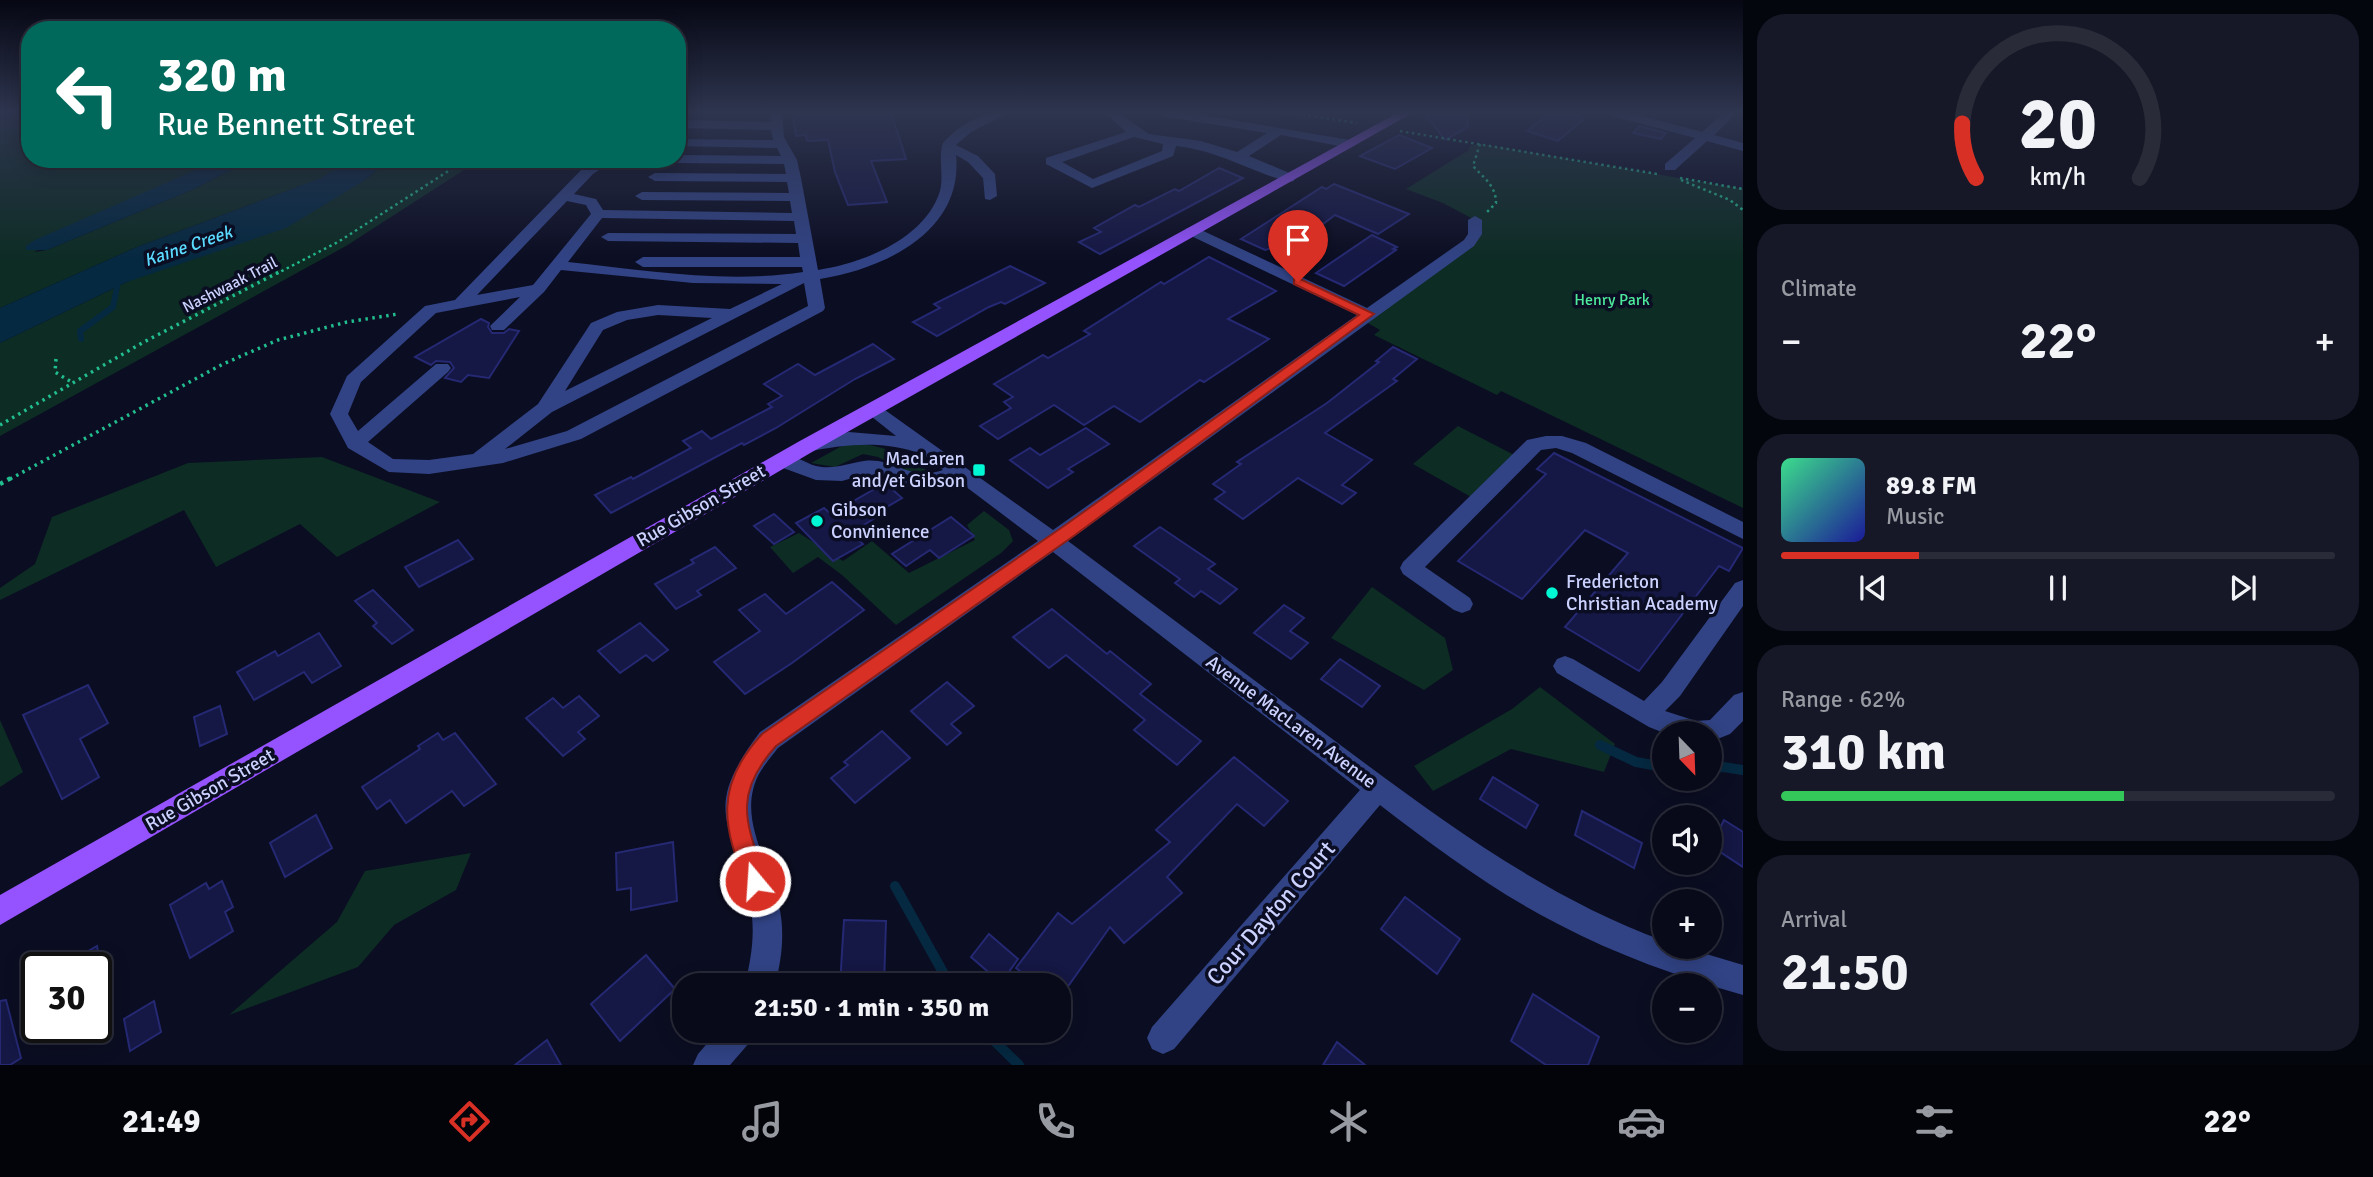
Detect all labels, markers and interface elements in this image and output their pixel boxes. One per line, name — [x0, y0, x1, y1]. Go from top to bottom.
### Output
text: 320 m — [157, 45, 287, 105]
icon: left — [42, 49, 133, 140]
text: 20 — [2019, 80, 2097, 169]
text: Rue Bennett Street — [157, 105, 415, 144]
text: km/h — [2030, 161, 2086, 192]
pin — [1268, 210, 1328, 282]
water label: Kaine Creek — [141, 220, 237, 271]
icon: arrive — [1279, 221, 1317, 259]
street label: Nashwaak Trail — [179, 252, 281, 317]
text: Climate — [1781, 274, 1857, 303]
park label: Henry Park — [1574, 290, 1650, 310]
text: 22° — [2020, 309, 2096, 373]
text: − — [1781, 318, 1802, 365]
text: + — [2314, 318, 2335, 365]
place label: MacLaren and/et Gibson — [852, 447, 965, 493]
street label: Rue Gibson Street — [632, 459, 770, 553]
marker: MacLaren and/et Gibson — [971, 462, 987, 478]
text: 89.8 FM — [1886, 470, 1977, 502]
place label: Gibson Convinience — [831, 498, 930, 544]
text: Music — [1886, 502, 1944, 531]
marker: Gibson Convinience — [809, 513, 825, 529]
icon: previous — [1854, 569, 1892, 607]
icon: pause — [2039, 569, 2077, 607]
icon: next — [2224, 569, 2262, 607]
place label: Fredericton Christian Academy — [1566, 570, 1718, 616]
marker: Fredericton Christian Academy — [1544, 585, 1560, 601]
street label: Avenue MacLaren Avenue — [1201, 650, 1381, 794]
text: Range · 62% — [1781, 685, 1905, 714]
text: 310 km — [1781, 720, 1946, 784]
north arrow — [1652, 721, 1722, 791]
map controls — [1652, 721, 1722, 1043]
street label: Rue Gibson Street — [141, 743, 279, 837]
button: sound — [1652, 805, 1722, 875]
street label: Cour Dayton Court — [1201, 835, 1341, 991]
position arrow — [718, 844, 792, 918]
button: + — [1652, 889, 1722, 959]
text: Arrival — [1781, 905, 1847, 934]
text: 21:50 — [1781, 940, 1909, 1004]
speed limit sign: 30 — [21, 952, 112, 1043]
button: − — [1652, 973, 1722, 1043]
text: 21:50 · 1 min · 350 m — [754, 992, 989, 1024]
icon: directions — [445, 1097, 494, 1146]
icon: music — [738, 1097, 787, 1146]
icon: phone — [1031, 1097, 1080, 1146]
icon: climate — [1324, 1097, 1373, 1146]
icon: car — [1617, 1097, 1666, 1146]
icon: filters — [1910, 1097, 1959, 1146]
text: 21:49 — [122, 1102, 201, 1141]
text: 22° — [2203, 1102, 2251, 1141]

